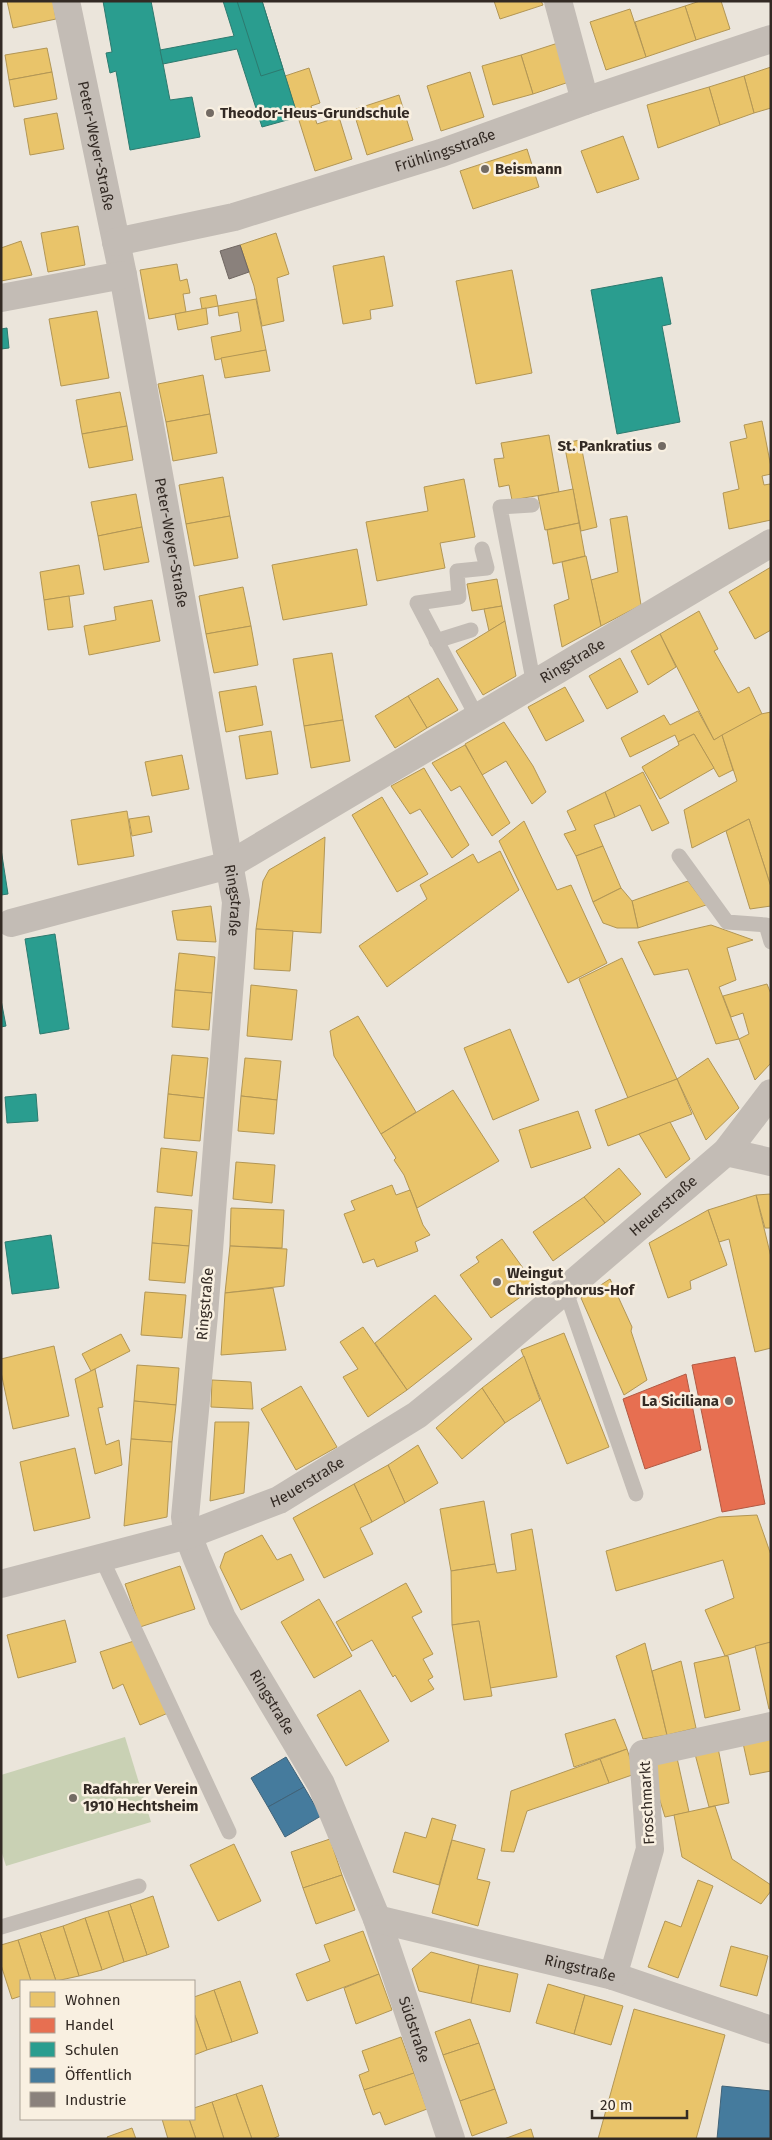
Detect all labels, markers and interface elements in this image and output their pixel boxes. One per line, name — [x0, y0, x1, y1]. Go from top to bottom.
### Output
street label: Peter-Weyer-Straße — [74, 79, 118, 212]
place label: Theodor-Heus-Grundschule — [220, 104, 410, 122]
marker: Theodor-Heus-Grundschule — [204, 107, 216, 119]
street label: Frühlingsstraße — [393, 125, 498, 176]
place label: Beismann — [495, 160, 562, 178]
marker: Beismann — [479, 163, 491, 175]
place label: St. Pankratius — [557, 437, 652, 455]
marker: St. Pankratius — [656, 440, 668, 452]
street label: Peter-Weyer-Straße — [151, 476, 192, 609]
street label: Ringstraße — [537, 635, 608, 687]
street label: Ringstraße — [220, 863, 245, 937]
street label: Heuerstraße — [626, 1172, 701, 1240]
place label: Weingut Christophorus-Hof — [507, 1264, 636, 1299]
street label: Ringstraße — [193, 1267, 217, 1341]
marker: Weingut Christophorus-Hof — [491, 1276, 503, 1288]
place label: La Siciliana — [642, 1392, 719, 1410]
marker: La Siciliana — [723, 1395, 735, 1407]
street label: Heuerstraße — [268, 1453, 348, 1512]
street label: Ringstraße — [246, 1666, 299, 1738]
street label: Froschmarkt — [636, 1760, 658, 1845]
place label: Radfahrer Verein 1910 Hechtsheim — [83, 1780, 198, 1815]
marker: Radfahrer Verein 1910 Hechtsheim — [67, 1792, 79, 1804]
street label: Ringstraße — [543, 1951, 618, 1985]
legend — [20, 1980, 195, 2120]
text: Wohnen — [65, 1991, 121, 2009]
street label: Südstraße — [395, 1994, 434, 2065]
text: Handel — [65, 2016, 114, 2034]
text: Schulen — [65, 2041, 119, 2059]
text: Öffentlich — [65, 2066, 132, 2084]
scale bar — [592, 2088, 687, 2120]
text: Industrie — [65, 2091, 127, 2109]
text: 20 m — [600, 2096, 633, 2114]

